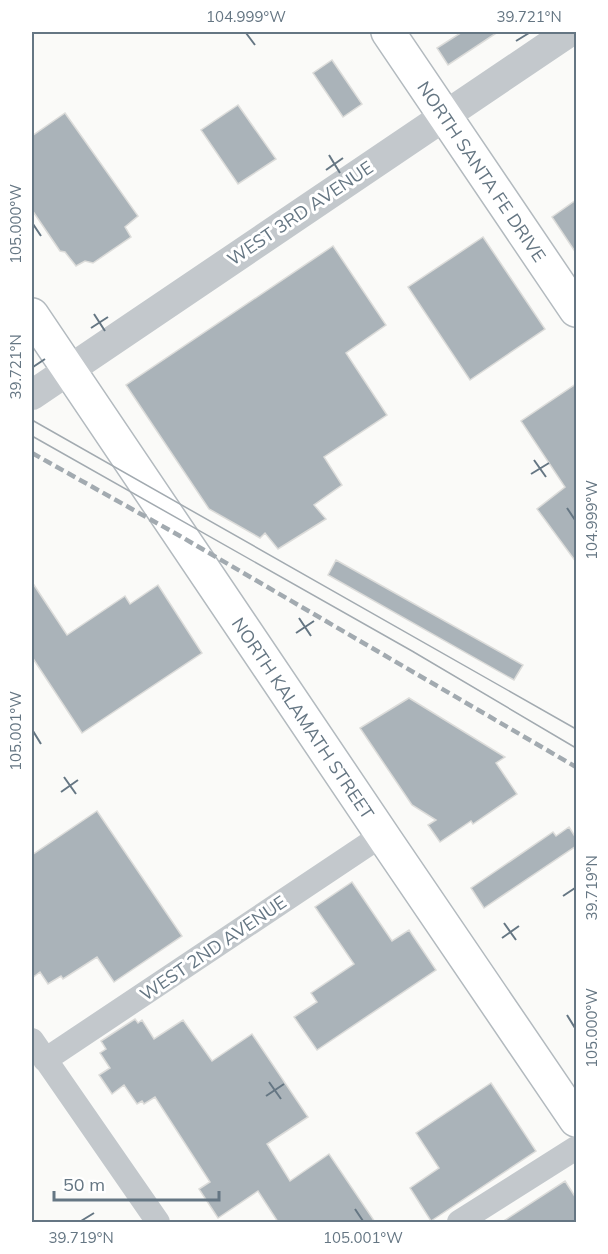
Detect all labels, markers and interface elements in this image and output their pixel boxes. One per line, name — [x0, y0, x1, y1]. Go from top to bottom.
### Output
text: 104.999°W — [206, 7, 286, 26]
text: 39.721°N — [496, 7, 562, 26]
street label: NORTH SANTA FE DRIVE — [413, 76, 551, 266]
street label: WEST 3RD AVENUE — [223, 156, 377, 270]
text: 105.000°W — [6, 184, 25, 264]
text: 39.721°N — [6, 334, 25, 400]
text: 104.999°W — [582, 480, 601, 560]
street label: NORTH KALAMATH STREET — [227, 613, 380, 824]
text: 105.001°W — [6, 691, 25, 771]
text: 39.719°N — [582, 855, 601, 921]
street label: WEST 2ND AVENUE — [135, 890, 291, 1006]
text: 105.000°W — [582, 988, 601, 1068]
scale bar — [54, 1164, 219, 1202]
text: 50 m — [63, 1173, 105, 1196]
text: 39.719°N — [48, 1228, 114, 1247]
text: 105.001°W — [323, 1228, 403, 1247]

